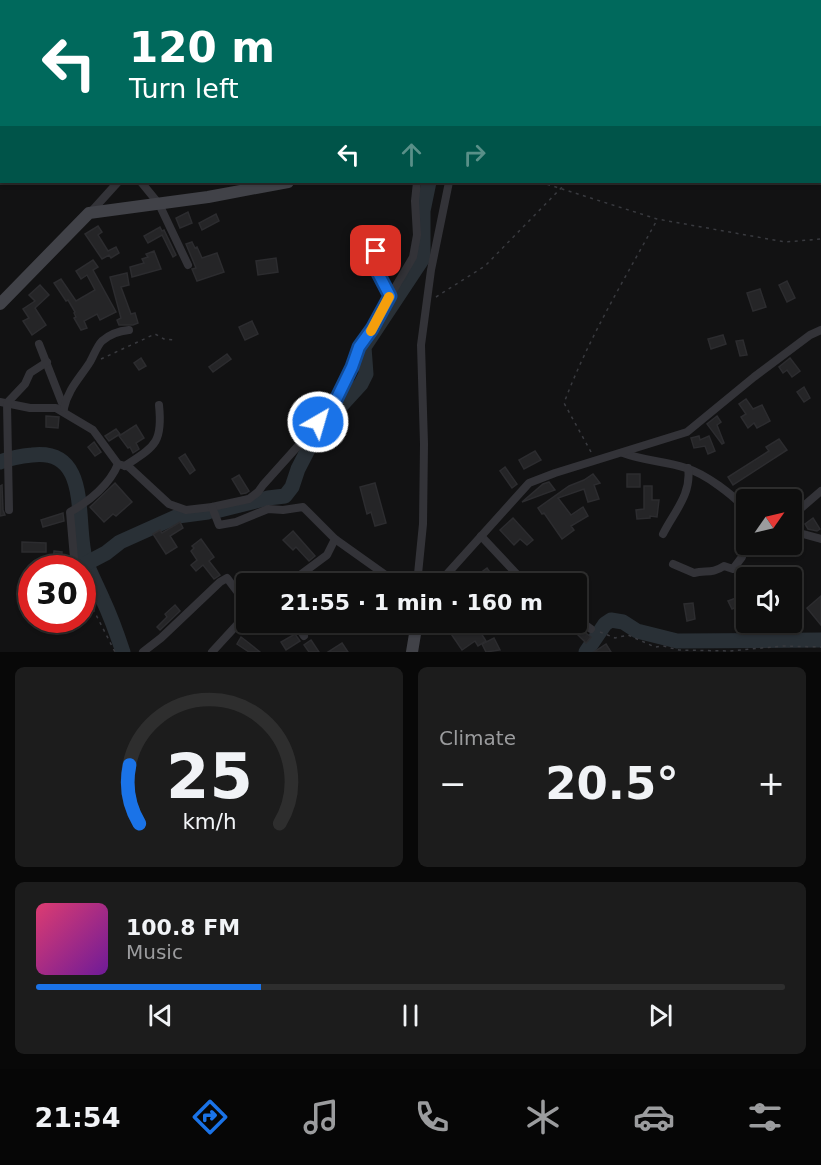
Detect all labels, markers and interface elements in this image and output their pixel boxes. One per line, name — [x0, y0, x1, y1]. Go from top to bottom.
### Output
text: 120 m — [129, 23, 275, 72]
icon: left — [30, 24, 108, 102]
text: Turn left — [129, 73, 239, 104]
icon: left — [332, 138, 365, 171]
icon: ahead — [395, 138, 428, 171]
icon: right — [458, 138, 491, 171]
pin — [350, 225, 401, 276]
icon: arrive — [359, 234, 392, 267]
position arrow — [286, 390, 350, 454]
north arrow — [736, 489, 802, 555]
map controls — [736, 489, 802, 633]
speed limit sign: 30 — [18, 555, 96, 633]
button: sound — [736, 567, 802, 633]
text: 21:55 · 1 min · 160 m — [280, 590, 543, 615]
text: Climate — [439, 726, 516, 750]
text: 25 — [166, 740, 252, 813]
text: 20.5° — [545, 757, 679, 810]
text: − — [439, 764, 467, 803]
text: + — [757, 764, 785, 803]
text: km/h — [182, 809, 236, 834]
text: 100.8 FM — [126, 915, 240, 940]
text: Music — [126, 940, 183, 964]
icon: previous — [144, 999, 177, 1032]
icon: pause — [394, 999, 427, 1032]
icon: next — [644, 999, 677, 1032]
icon: directions — [189, 1096, 231, 1138]
icon: music — [300, 1096, 342, 1138]
icon: phone — [411, 1096, 453, 1138]
icon: climate — [522, 1096, 564, 1138]
icon: car — [633, 1096, 675, 1138]
icon: filters — [744, 1096, 786, 1138]
text: 21:54 — [35, 1102, 120, 1133]

